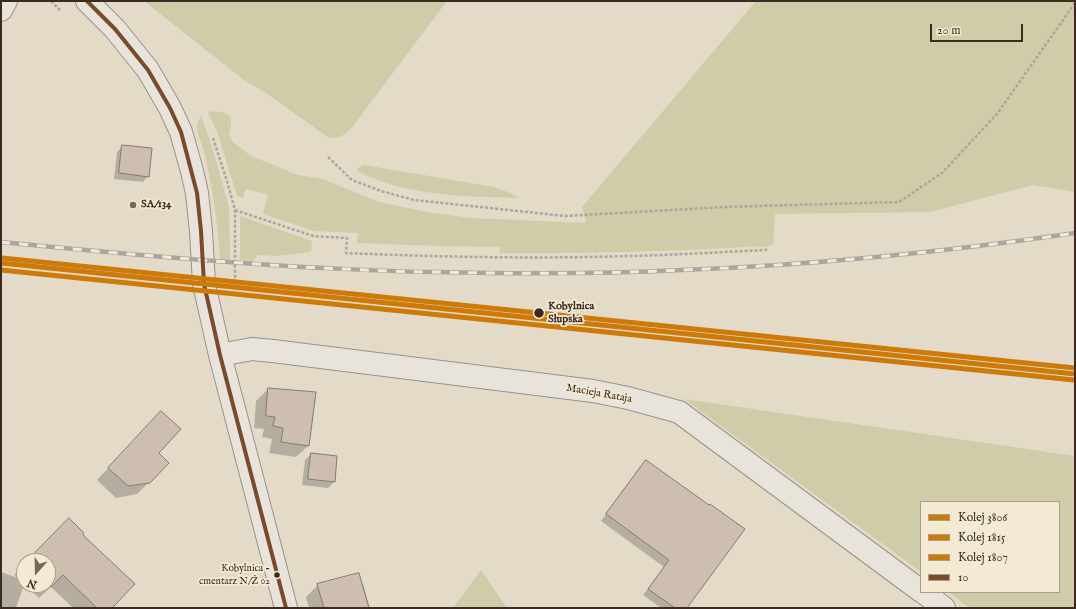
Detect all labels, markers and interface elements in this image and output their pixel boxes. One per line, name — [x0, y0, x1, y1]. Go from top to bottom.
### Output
scale bar — [932, 16, 1025, 42]
text: 20 m — [937, 23, 960, 38]
place label: SA/134 — [141, 198, 171, 212]
marker: SA/134 — [128, 200, 138, 210]
place label: Kobylnica Słupska — [548, 300, 594, 326]
marker: Kobylnica Słupska — [532, 306, 546, 320]
street label: Macieja Rataja — [565, 382, 633, 406]
legend — [920, 501, 1060, 593]
text: Kolej 3806 — [958, 510, 1007, 525]
text: Kolej 1815 — [958, 530, 1005, 545]
text: Kolej 1807 — [958, 550, 1008, 565]
north arrow — [16, 553, 56, 593]
place label: Kobylnica - cmentarz N/Ż 02 — [199, 563, 270, 586]
marker: Kobylnica - cmentarz N/Ż 02 — [272, 570, 282, 580]
text: 10 — [958, 570, 968, 585]
text: N — [25, 575, 39, 592]

